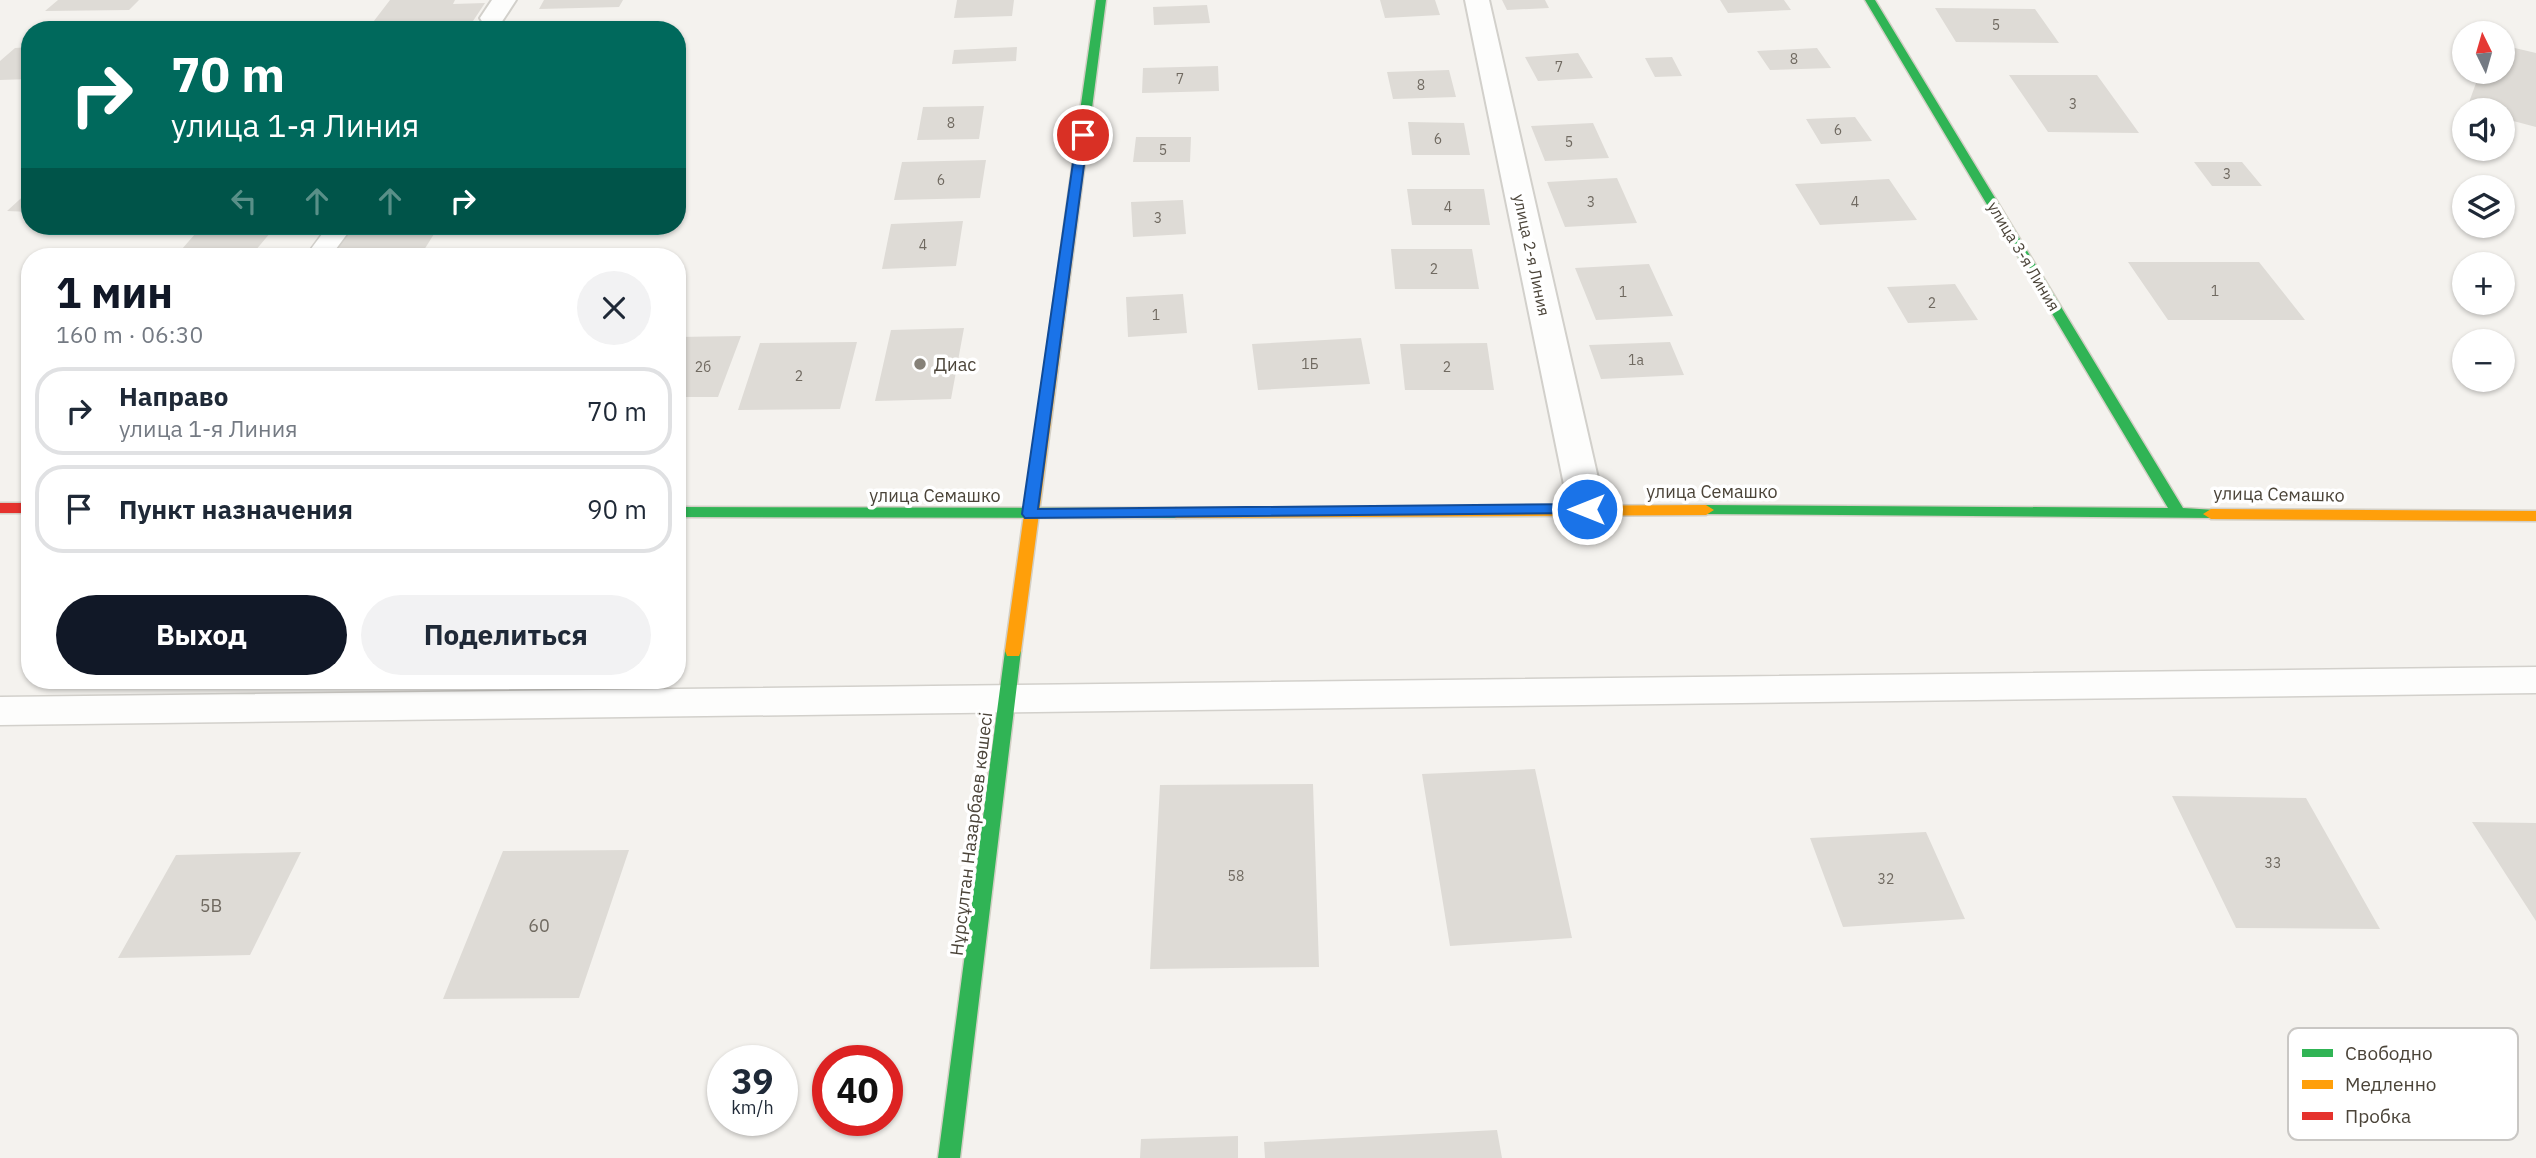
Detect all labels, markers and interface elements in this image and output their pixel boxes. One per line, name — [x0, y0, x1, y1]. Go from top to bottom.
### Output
house number: 5 — [1992, 16, 2000, 34]
north arrow — [2452, 21, 2515, 84]
map controls — [2452, 21, 2515, 392]
text: 70 m — [171, 42, 285, 105]
icon: right — [56, 49, 147, 140]
house number: 8 — [1790, 50, 1798, 68]
house number: 7 — [1555, 58, 1563, 76]
house number: 7 — [1176, 70, 1184, 88]
house number: 8 — [1417, 76, 1425, 94]
house number: 3 — [2069, 95, 2077, 113]
button: sound — [2452, 98, 2515, 161]
text: улица 1-я Линия — [171, 104, 419, 146]
pin — [1053, 105, 1113, 165]
house number: 8 — [947, 114, 955, 132]
icon: arrive — [1064, 116, 1102, 154]
house number: 6 — [1834, 121, 1842, 139]
house number: 6 — [1434, 130, 1442, 148]
house number: 5 — [1565, 133, 1573, 151]
house number: 5 — [1159, 141, 1167, 159]
house number: 3 — [2223, 165, 2231, 183]
house number: 6 — [937, 171, 945, 189]
button: layers — [2452, 175, 2515, 238]
icon: left — [225, 182, 263, 220]
icon: ahead — [298, 182, 336, 220]
icon: ahead — [371, 182, 409, 220]
icon: right — [444, 182, 482, 220]
street label: улица 2-я Линия — [1509, 192, 1555, 318]
house number: 3 — [1587, 193, 1595, 211]
house number: 4 — [1851, 193, 1859, 211]
house number: 4 — [1444, 198, 1452, 216]
street label: улица 3-я Линия — [1983, 198, 2065, 314]
house number: 3 — [1154, 209, 1162, 227]
house number: 4 — [919, 236, 927, 254]
button: + — [2452, 252, 2515, 315]
house number: 2 — [1430, 260, 1438, 278]
text: 1 мин — [56, 265, 173, 320]
button: close — [577, 271, 651, 345]
house number: 1 — [2211, 282, 2219, 300]
house number: 1 — [1619, 283, 1627, 301]
house number: 2 — [1928, 294, 1936, 312]
house number: 1 — [1152, 306, 1160, 324]
text: 160 m · 06:30 — [56, 319, 203, 349]
button: − — [2452, 329, 2515, 392]
house number: 1а — [1628, 351, 1644, 369]
place label: Диас — [934, 353, 976, 376]
house number: 1Б — [1301, 355, 1319, 373]
marker: Диас — [912, 356, 928, 372]
house number: 2б — [695, 358, 711, 376]
house number: 2 — [1443, 358, 1451, 376]
house number: 2 — [795, 367, 803, 385]
text: Направо — [119, 379, 228, 413]
icon: right — [60, 392, 98, 430]
text: 70 m — [587, 394, 647, 428]
text: улица 1-я Линия — [119, 413, 297, 443]
position arrow — [1550, 472, 1624, 546]
street label: улица Семашко — [1646, 480, 1778, 503]
street label: улица Семашко — [2213, 481, 2345, 507]
street label: улица Семашко — [869, 484, 1001, 507]
icon: arrive — [60, 490, 98, 528]
text: Пункт назначения — [119, 492, 353, 526]
text: 90 m — [587, 492, 647, 526]
button: Выход — [56, 595, 347, 675]
button: Поделиться — [361, 595, 651, 675]
street label: Нұрсұлтан Назарбаев көшесі — [945, 711, 997, 957]
house number: 33 — [2265, 854, 2281, 872]
house number: 58 — [1228, 867, 1244, 885]
house number: 32 — [1878, 870, 1894, 888]
house number: 5В — [200, 894, 222, 917]
house number: 60 — [528, 914, 550, 937]
legend — [2288, 1028, 2518, 1140]
text: Свободно — [2345, 1041, 2433, 1065]
speed limit sign: 40 — [812, 1045, 903, 1136]
text: 39 — [731, 1058, 774, 1104]
text: Медленно — [2345, 1072, 2436, 1096]
text: km/h — [731, 1096, 774, 1119]
text: Пробка — [2345, 1104, 2411, 1128]

